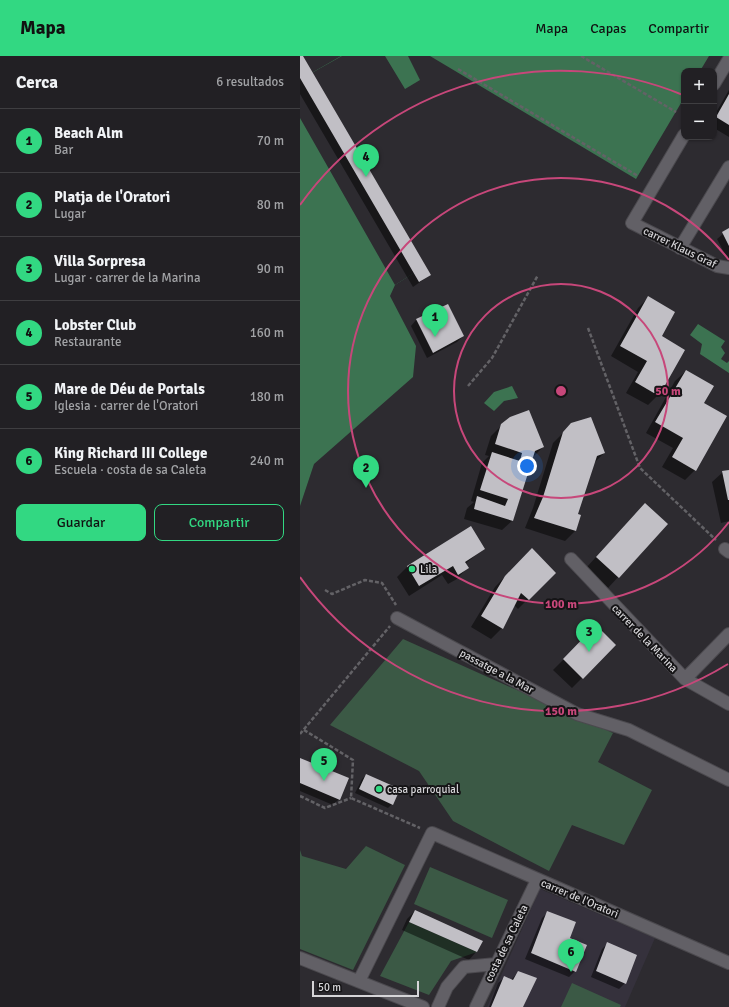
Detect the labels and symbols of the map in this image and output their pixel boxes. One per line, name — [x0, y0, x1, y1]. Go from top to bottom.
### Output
pin: 4 — [353, 144, 379, 177]
street label: carrer Klaus Graf — [641, 224, 720, 271]
pin: 1 — [422, 304, 448, 337]
centre of rings — [554, 384, 568, 398]
text: 50 m — [655, 384, 681, 399]
pin: 2 — [353, 455, 379, 488]
your location — [517, 456, 537, 476]
place label: Lila — [420, 563, 438, 576]
marker: Lila — [407, 564, 417, 574]
text: 100 m — [545, 597, 577, 612]
street label: carrer de la Marina — [609, 602, 680, 675]
pin: 3 — [576, 619, 602, 652]
street label: passatge a la Mar — [458, 647, 536, 696]
text: 150 m — [545, 704, 577, 719]
pin: 5 — [311, 748, 337, 781]
place label: casa parroquial — [387, 783, 459, 796]
marker: casa parroquial — [374, 784, 384, 794]
street label: carrer de l'Oratori — [539, 876, 621, 921]
street label: costa de sa Caleta — [482, 902, 531, 984]
pin: 6 — [558, 939, 584, 972]
scale bar — [312, 979, 419, 998]

